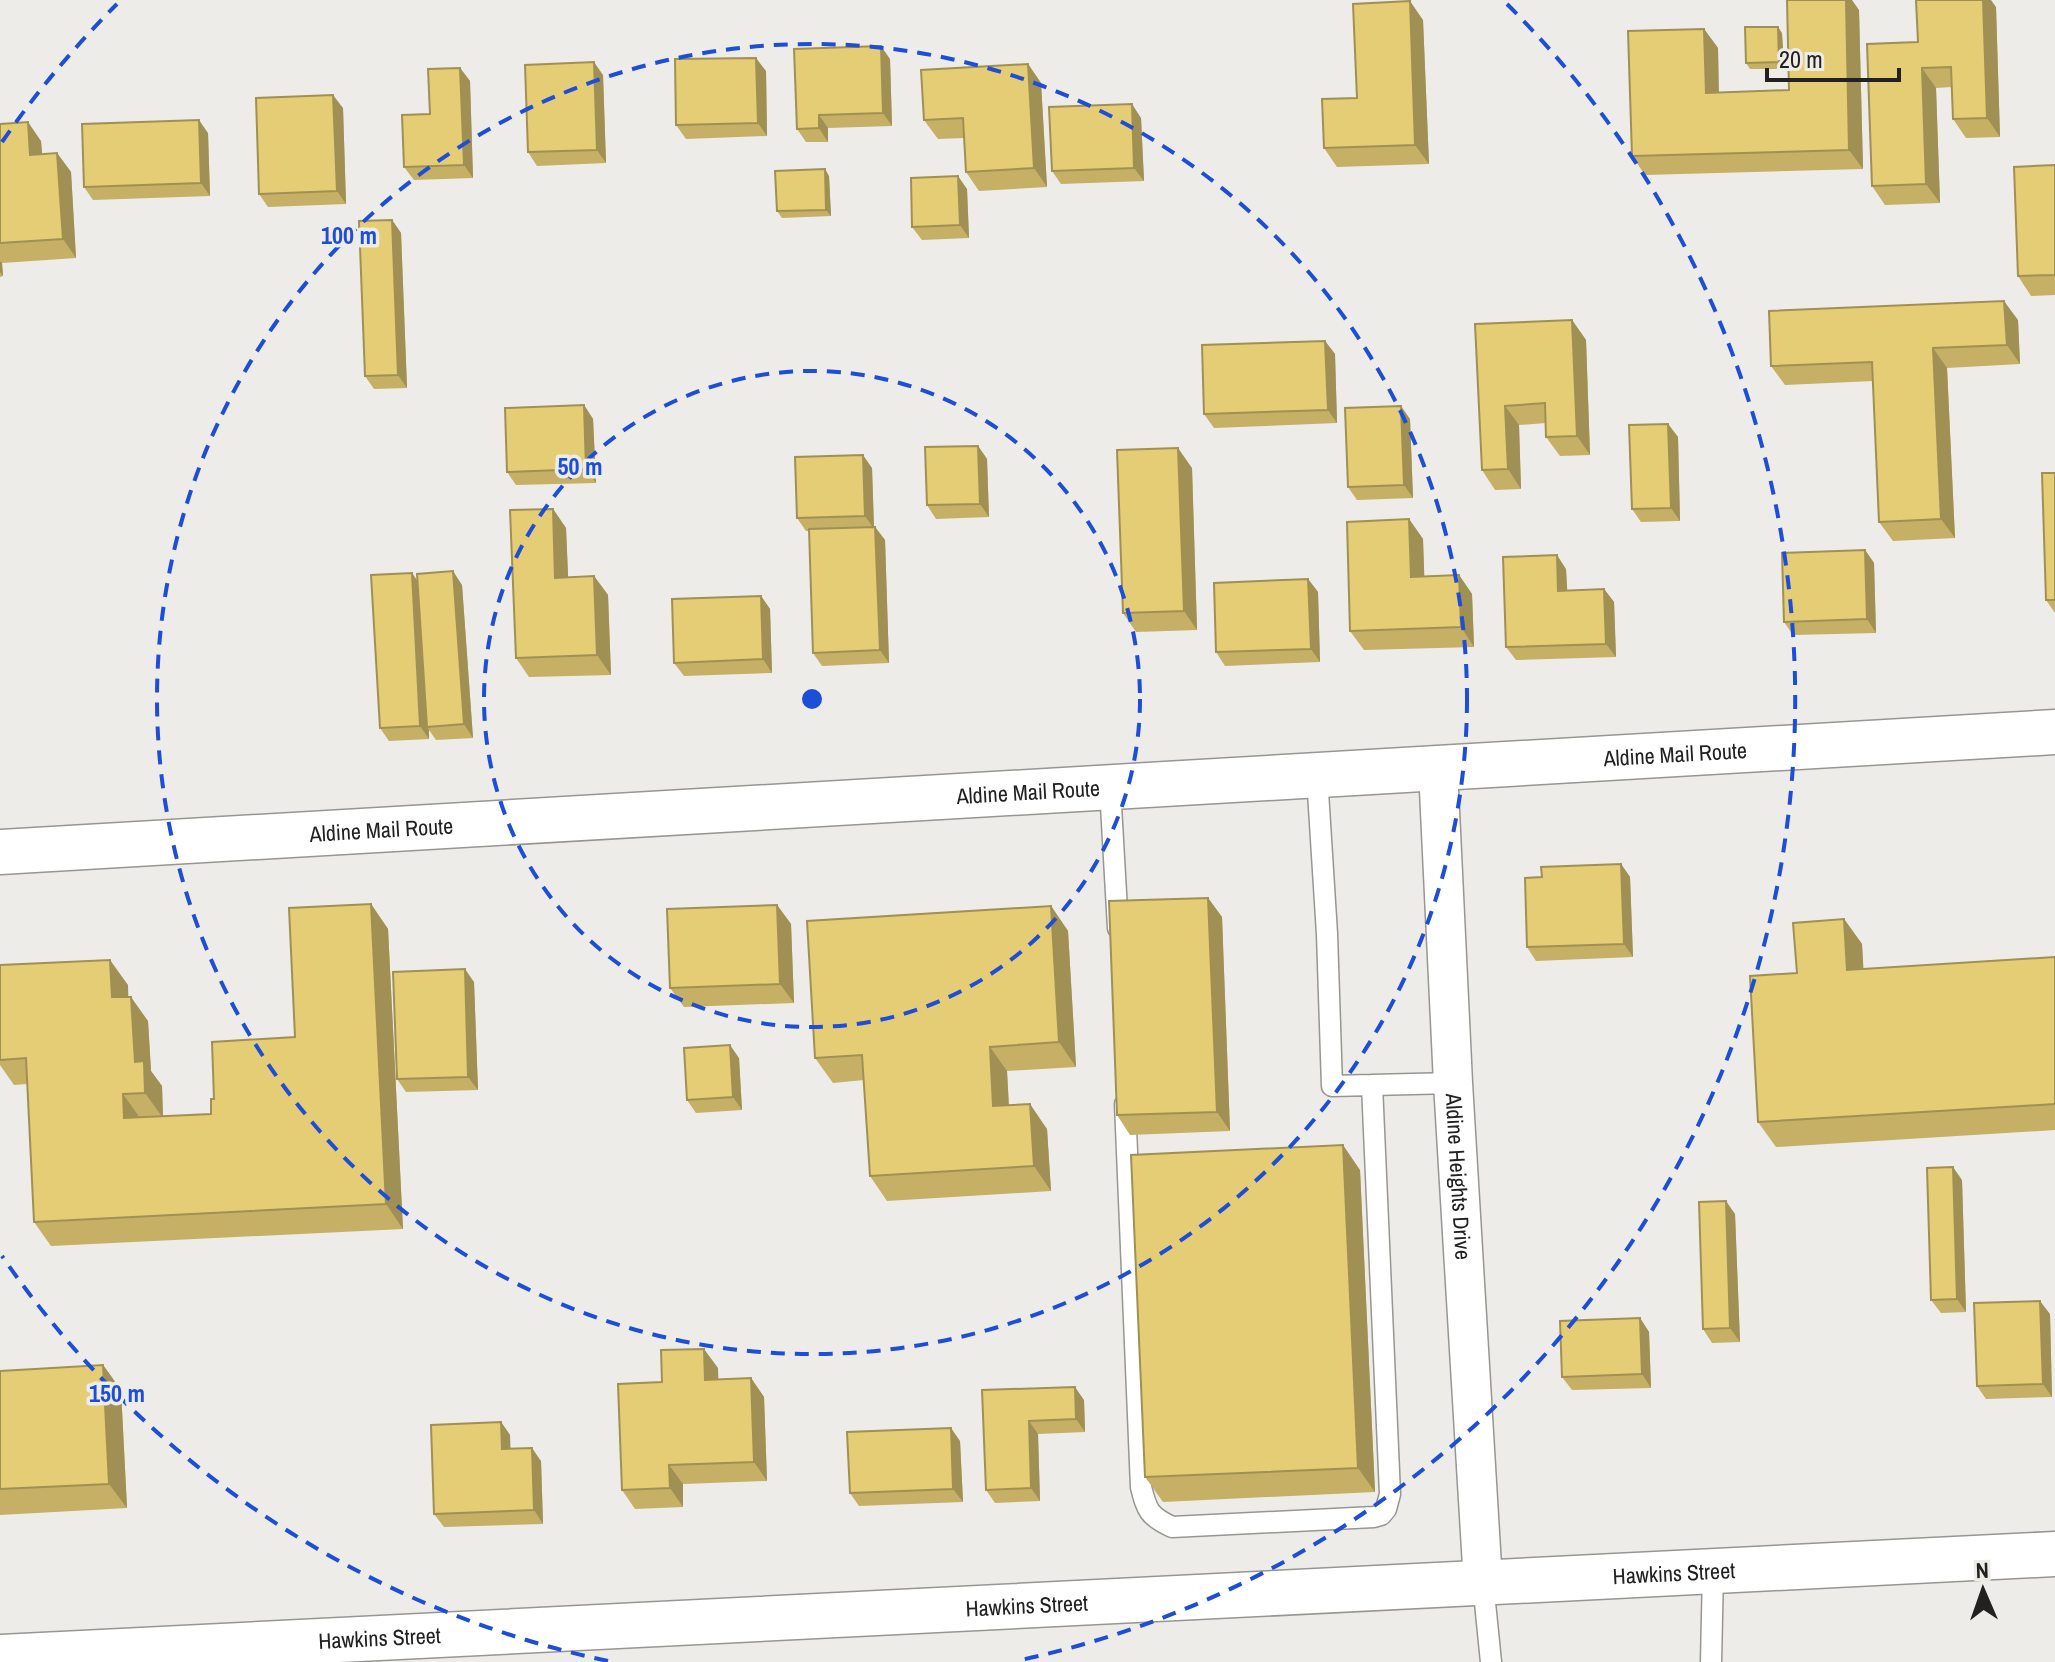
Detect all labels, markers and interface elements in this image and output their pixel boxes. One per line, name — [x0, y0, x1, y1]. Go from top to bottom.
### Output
scale bar — [1767, 32, 1899, 82]
text: 20 m — [1779, 43, 1823, 75]
text: 100 m — [321, 219, 377, 251]
text: 50 m — [558, 450, 602, 482]
centre of rings — [798, 685, 826, 713]
street label: Aldine Mail Route — [1602, 735, 1748, 773]
street label: Aldine Mail Route — [955, 773, 1101, 811]
street label: Aldine Mail Route — [308, 811, 454, 849]
street label: Aldine Heights Drive — [1439, 1091, 1479, 1261]
text: 150 m — [89, 1377, 145, 1409]
north arrow — [1943, 1550, 2023, 1630]
street label: Hawkins Street — [1612, 1555, 1736, 1591]
text: N — [1975, 1555, 1989, 1585]
street label: Hawkins Street — [965, 1587, 1089, 1624]
street label: Hawkins Street — [318, 1620, 441, 1656]

